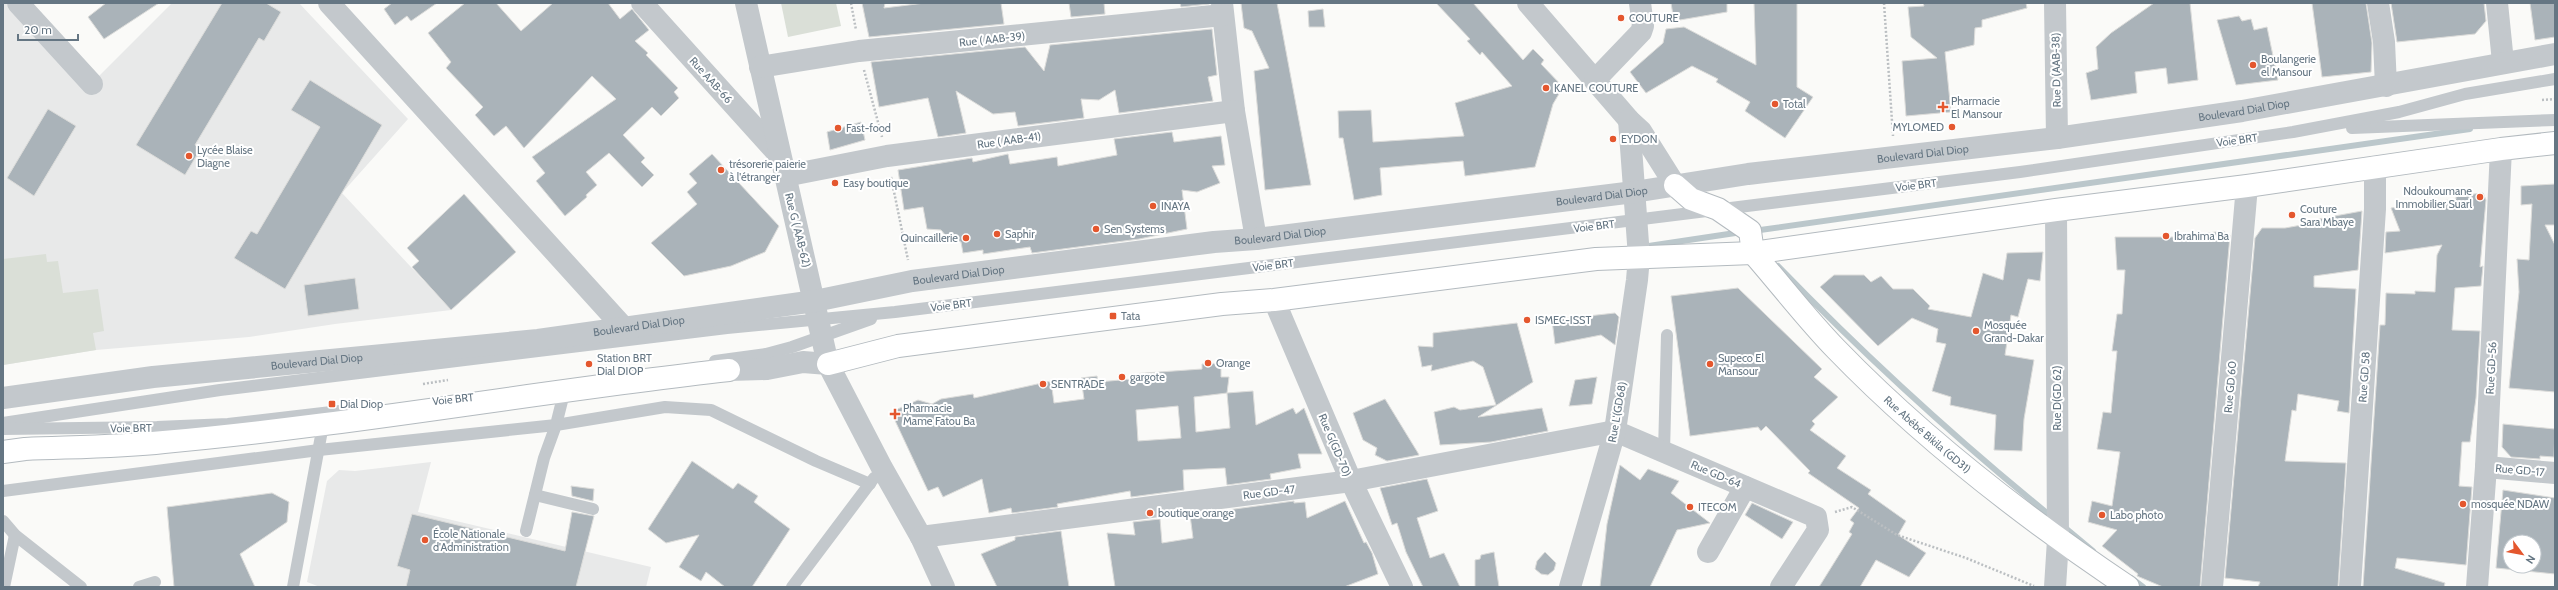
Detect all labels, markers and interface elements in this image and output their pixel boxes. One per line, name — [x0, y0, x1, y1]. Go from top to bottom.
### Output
place label: COUTURE — [1629, 11, 1679, 25]
marker: COUTURE — [1616, 13, 1626, 23]
scale bar — [18, 16, 78, 42]
text: 20 m — [24, 22, 52, 37]
street label: Rue ( AAB-39) — [958, 29, 1026, 49]
street label: Rue D (AAB-38) — [2048, 32, 2064, 108]
place label: Boulangerie el Mansour — [2261, 52, 2316, 79]
street label: Rue AAB-66 — [687, 54, 735, 106]
marker: Boulangerie el Mansour — [2248, 60, 2258, 70]
place label: KANEL COUTURE — [1554, 81, 1638, 95]
marker: KANEL COUTURE — [1541, 83, 1551, 93]
place label: Pharmacie El Mansour — [1951, 94, 2003, 121]
street label: Boulevard Dial Diop — [2197, 95, 2291, 124]
place label: Total — [1783, 97, 1806, 111]
marker: Total — [1770, 99, 1780, 109]
marker: Pharmacie El Mansour — [1938, 102, 1948, 112]
place label: MYLOMED — [1892, 120, 1944, 134]
place label: Fast-food — [846, 121, 891, 135]
marker: MYLOMED — [1947, 122, 1957, 132]
marker: Fast-food — [833, 123, 843, 133]
street label: Rue ( AAB-41) — [976, 129, 1042, 151]
street label: Voie BRT — [2215, 130, 2259, 150]
place label: EYDON — [1621, 132, 1658, 146]
marker: EYDON — [1608, 134, 1618, 144]
street label: Boulevard Dial Diop — [1876, 141, 1969, 166]
place label: Lycée Blaise Diagne — [197, 143, 253, 170]
marker: Lycée Blaise Diagne — [184, 151, 194, 161]
place label: trésorerie paierie à l'étranger — [729, 157, 806, 184]
marker: trésorerie paierie à l'étranger — [716, 165, 726, 175]
place label: Easy boutique — [843, 176, 909, 190]
street label: Voie BRT — [1895, 176, 1938, 194]
marker: Easy boutique — [830, 178, 840, 188]
street label: Boulevard Dial Diop — [1555, 183, 1649, 209]
place label: Ndoukoumane Immobilier Suarl — [2396, 184, 2472, 211]
street label: Rue G ( AAB-62) — [782, 191, 814, 269]
marker: Ndoukoumane Immobilier Suarl — [2475, 192, 2485, 202]
place label: INAYA — [1161, 199, 1190, 213]
marker: INAYA — [1148, 201, 1158, 211]
place label: Couture Sara Mbaye — [2300, 202, 2354, 229]
marker: Couture Sara Mbaye — [2287, 210, 2297, 220]
street label: Voie BRT — [1573, 217, 1616, 235]
place label: Sen Systems — [1104, 222, 1165, 236]
street label: Boulevard Dial Diop — [1234, 223, 1327, 248]
marker: Sen Systems — [1091, 224, 1101, 234]
place label: Saphir — [1005, 227, 1035, 241]
marker: Saphir — [992, 229, 1002, 239]
place label: Ibrahima Ba — [2174, 229, 2230, 243]
place label: Quincaillerie — [901, 231, 958, 245]
marker: Ibrahima Ba — [2161, 231, 2171, 241]
marker: Quincaillerie — [961, 233, 971, 243]
street label: Voie BRT — [1252, 256, 1295, 274]
street label: Boulevard Dial Diop — [912, 262, 1005, 288]
street label: Voie BRT — [930, 296, 973, 314]
place label: Tata — [1121, 309, 1141, 323]
marker: Tata — [1108, 311, 1118, 321]
street label: Boulevard Dial Diop — [592, 312, 685, 339]
place label: ISMEC-ISST — [1535, 313, 1592, 327]
marker: ISMEC-ISST — [1522, 315, 1532, 325]
place label: Mosquée Grand-Dakar — [1984, 318, 2044, 345]
marker: Mosquée Grand-Dakar — [1971, 326, 1981, 336]
street label: Rue GD-56 — [2483, 341, 2499, 395]
street label: Boulevard Dial Diop — [270, 350, 363, 373]
place label: Station BRT Dial DIOP — [597, 351, 652, 378]
place label: Supeco El Mansour — [1718, 351, 1764, 378]
street label: Rue GD 58 — [2355, 351, 2373, 403]
place label: Orange — [1216, 356, 1251, 370]
marker: Orange — [1203, 358, 1213, 368]
marker: Station BRT Dial DIOP — [584, 359, 594, 369]
marker: Supeco El Mansour — [1705, 359, 1715, 369]
street label: Rue GD 60 — [2221, 360, 2239, 414]
street label: Rue D(GD 62) — [2050, 366, 2064, 430]
place label: gargote — [1130, 370, 1165, 384]
marker: gargote — [1117, 372, 1127, 382]
place label: SENTRADE — [1051, 377, 1105, 391]
marker: SENTRADE — [1038, 379, 1048, 389]
street label: Rue L'(GD68) — [1605, 381, 1629, 443]
street label: Voie BRT — [432, 390, 474, 408]
street label: Rue Abébé Bikila (GD31) — [1881, 393, 1974, 476]
place label: Dial Diop — [340, 397, 383, 411]
marker: Dial Diop — [327, 399, 337, 409]
place label: Pharmacie Mame Fatou Ba — [903, 401, 976, 428]
marker: Pharmacie Mame Fatou Ba — [890, 409, 900, 419]
street label: Rue G(GD-70) — [1315, 411, 1355, 479]
street label: Voie BRT — [110, 421, 152, 435]
street label: Rue GD-64 — [1689, 457, 1744, 491]
street label: Rue GD-17 — [2495, 461, 2546, 479]
street label: Rue GD-47 — [1242, 482, 1296, 502]
place label: mosquée NDAW — [2471, 497, 2550, 511]
marker: mosquée NDAW — [2458, 499, 2468, 509]
place label: ITECOM — [1698, 500, 1737, 514]
marker: ITECOM — [1685, 502, 1695, 512]
place label: boutique orange — [1158, 506, 1234, 520]
marker: boutique orange — [1145, 508, 1155, 518]
place label: Labo photo — [2110, 508, 2163, 522]
marker: Labo photo — [2097, 510, 2107, 520]
place label: École Nationale d'Administration — [433, 527, 509, 554]
north arrow — [2502, 534, 2542, 574]
marker: École Nationale d'Administration — [420, 535, 430, 545]
text: N — [2522, 552, 2538, 566]

